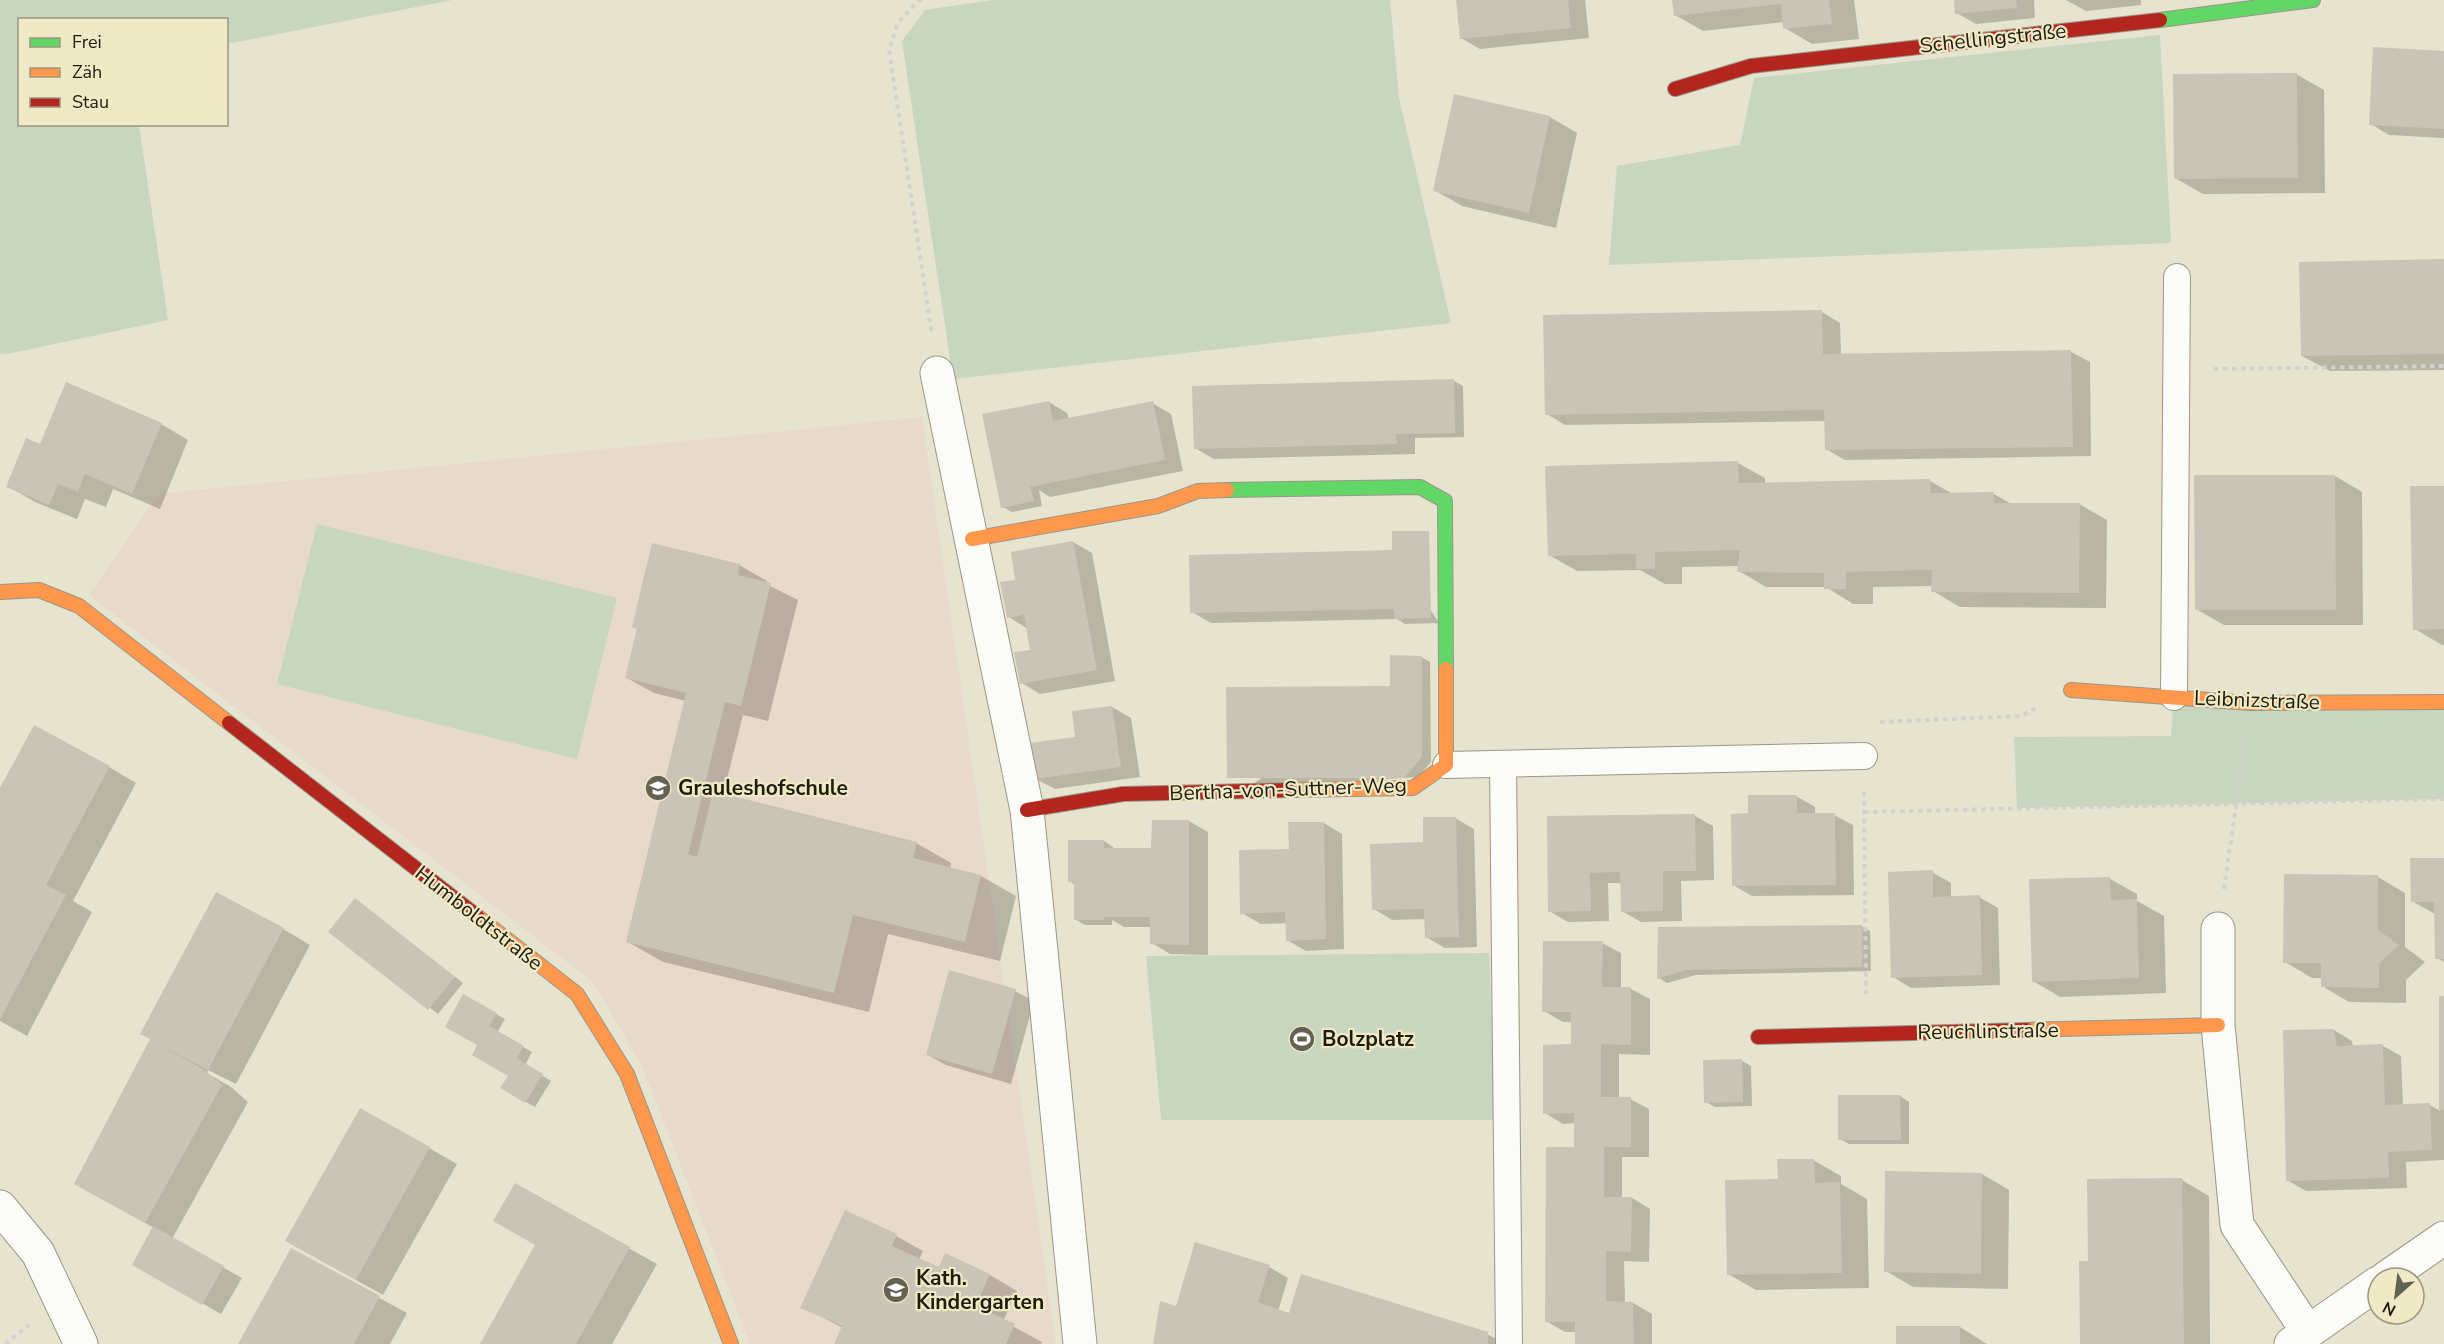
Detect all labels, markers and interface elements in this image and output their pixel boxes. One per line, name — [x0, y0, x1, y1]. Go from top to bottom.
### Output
street label: Schellingstraße — [1918, 16, 2068, 60]
legend — [18, 18, 228, 126]
text: Frei — [72, 30, 102, 54]
text: Zäh — [72, 60, 102, 84]
text: Stau — [72, 90, 109, 114]
street label: Leibnizstraße — [2194, 684, 2320, 716]
street label: Bertha-von-Suttner-Weg — [1169, 771, 1407, 807]
school or university icon: Grauleshofschule — [643, 773, 673, 803]
place label: Grauleshofschule — [678, 774, 848, 802]
street label: Humboldtstraße — [409, 859, 549, 977]
street label: Reuchlinstraße — [1917, 1016, 2059, 1046]
sports icon: Bolzplatz — [1287, 1024, 1317, 1054]
place label: Bolzplatz — [1322, 1025, 1414, 1053]
place label: Kath. Kindergarten — [916, 1264, 1044, 1316]
north arrow — [2366, 1266, 2426, 1326]
school or university icon: Kath. Kindergarten — [881, 1275, 911, 1305]
text: N — [2379, 1296, 2400, 1321]

